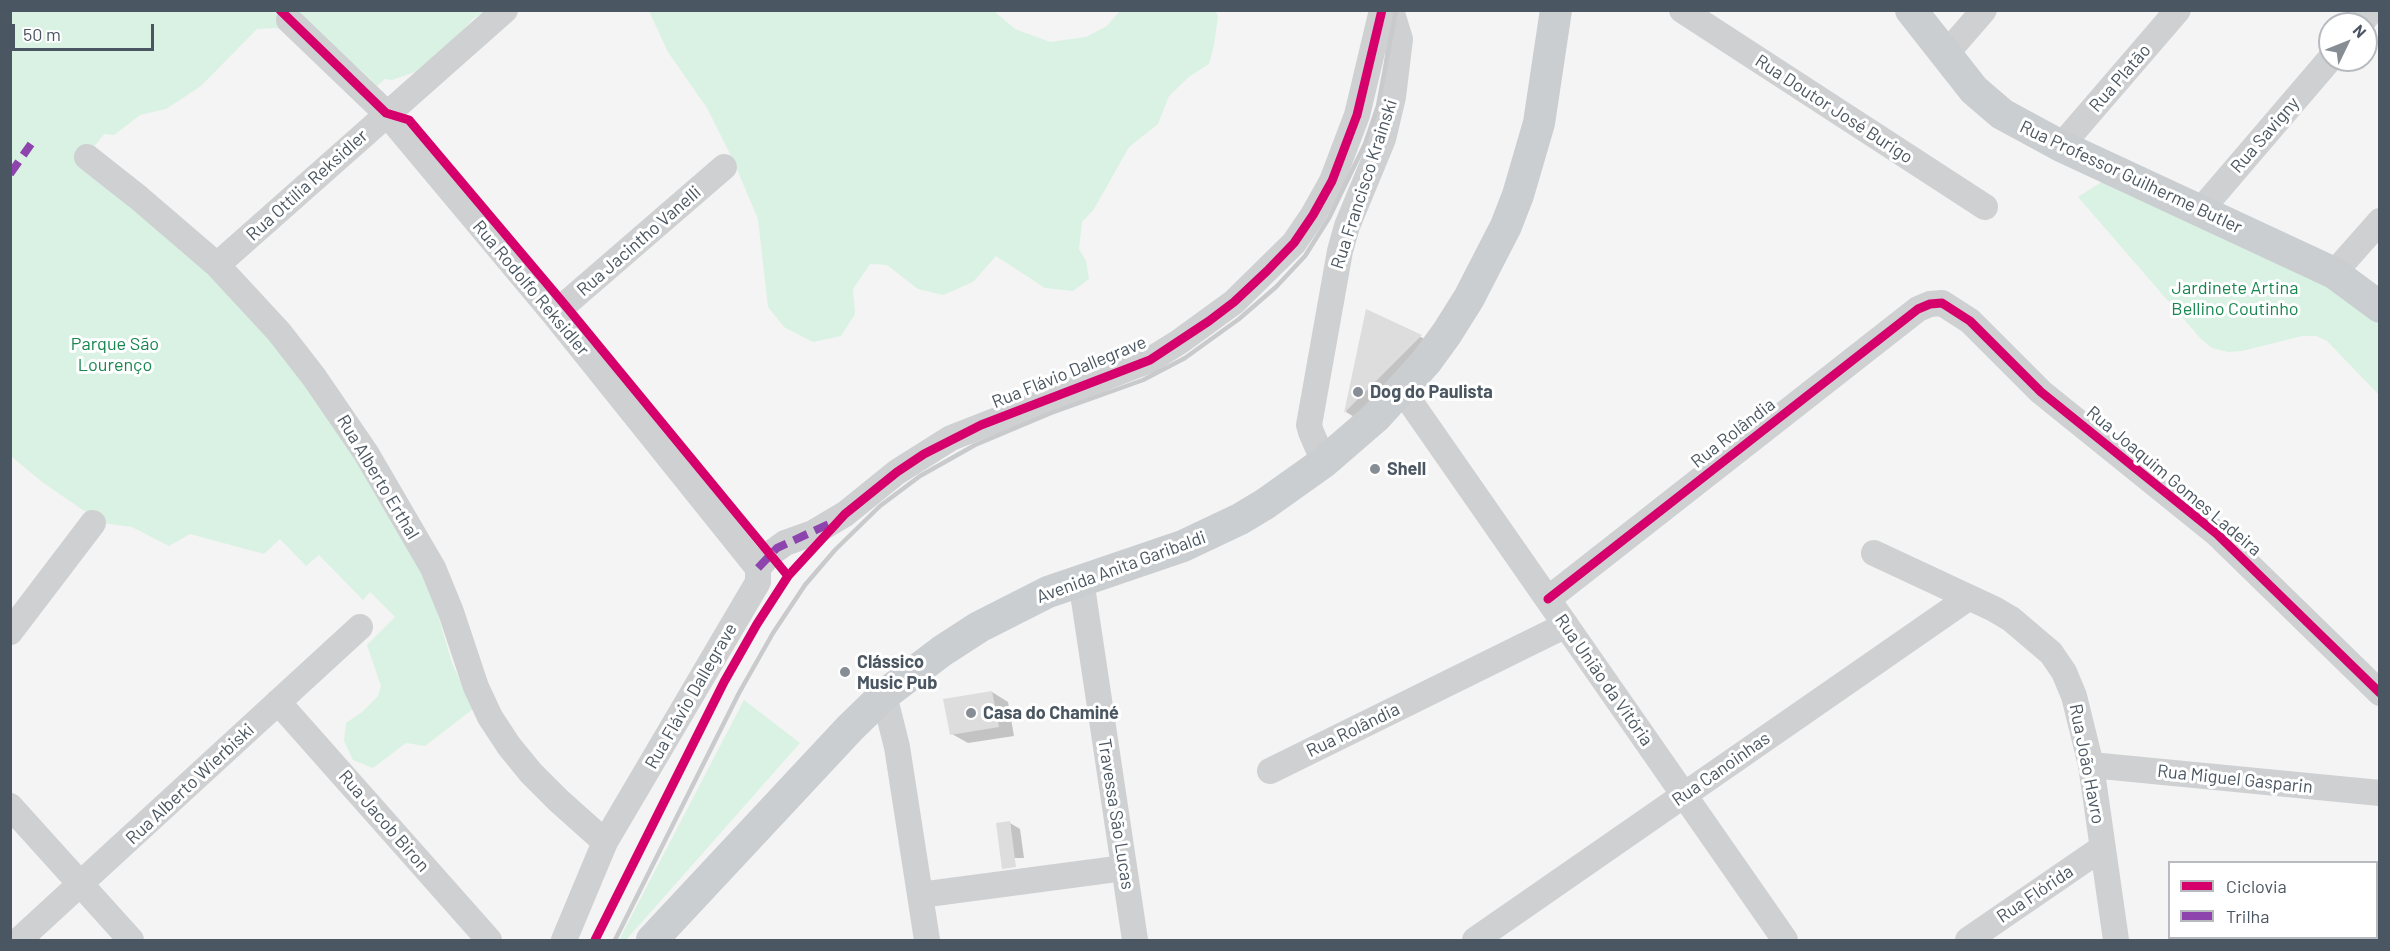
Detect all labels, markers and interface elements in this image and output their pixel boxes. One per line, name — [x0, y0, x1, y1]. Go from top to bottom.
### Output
scale bar — [15, 12, 158, 50]
north arrow — [2318, 12, 2378, 72]
text: N — [2349, 20, 2371, 41]
text: 50 m — [23, 23, 61, 45]
street label: Rua Platão — [2085, 40, 2155, 116]
street label: Rua Doutor José Burigo — [1751, 50, 1917, 168]
street label: Rua Savigny — [2226, 93, 2304, 177]
street label: Rua Francisco Krainski — [1326, 96, 1402, 272]
street label: Rua Professor Guilherme Butler — [2016, 116, 2246, 238]
street label: Rua Ottília Reksidler — [242, 125, 372, 245]
street label: Rua Jacintho Vanelli — [573, 181, 705, 301]
street label: Rua Rodolfo Reksidler — [468, 216, 594, 360]
park label: Jardinete Artina Bellino Coutinho — [2171, 277, 2299, 320]
street label: Rua Flávio Dallegrave — [989, 331, 1149, 413]
park label: Parque São Lourenço — [71, 333, 159, 376]
place label: Dog do Paulista — [1370, 381, 1493, 403]
marker: Dog do Paulista — [1351, 385, 1365, 399]
street label: Rua Rolândia — [1687, 393, 1779, 473]
street label: Rua Joaquim Gomes Ladeira — [2082, 401, 2266, 561]
street label: Rua Alberto Erthal — [332, 411, 424, 543]
place label: Shell — [1387, 458, 1426, 480]
marker: Shell — [1368, 462, 1382, 476]
street label: Avenida Anita Garibaldi — [1033, 526, 1209, 608]
street label: Rua União da Vitória — [1550, 610, 1658, 750]
street label: Rua Flávio Dallegrave — [641, 619, 741, 773]
place label: Clássico Music Pub — [857, 651, 937, 694]
marker: Clássico Music Pub — [838, 665, 852, 679]
street label: Rua Rolândia — [1303, 698, 1403, 762]
place label: Casa do Chaminé — [983, 702, 1119, 724]
street label: Rua João Havro — [2065, 702, 2109, 826]
marker: Casa do Chaminé — [964, 706, 978, 720]
street label: Rua Alberto Wierbiski — [121, 719, 259, 849]
street label: Rua Canoinhas — [1668, 727, 1774, 811]
street label: Travessa São Lucas — [1093, 737, 1139, 891]
street label: Rua Miguel Gasparin — [2156, 760, 2314, 798]
street label: Rua Jacob Biron — [334, 766, 434, 876]
street label: Rua Flórida — [1993, 861, 2077, 927]
legend — [2168, 861, 2378, 939]
text: Ciclovia — [2226, 875, 2287, 897]
text: Trilha — [2226, 905, 2270, 927]

